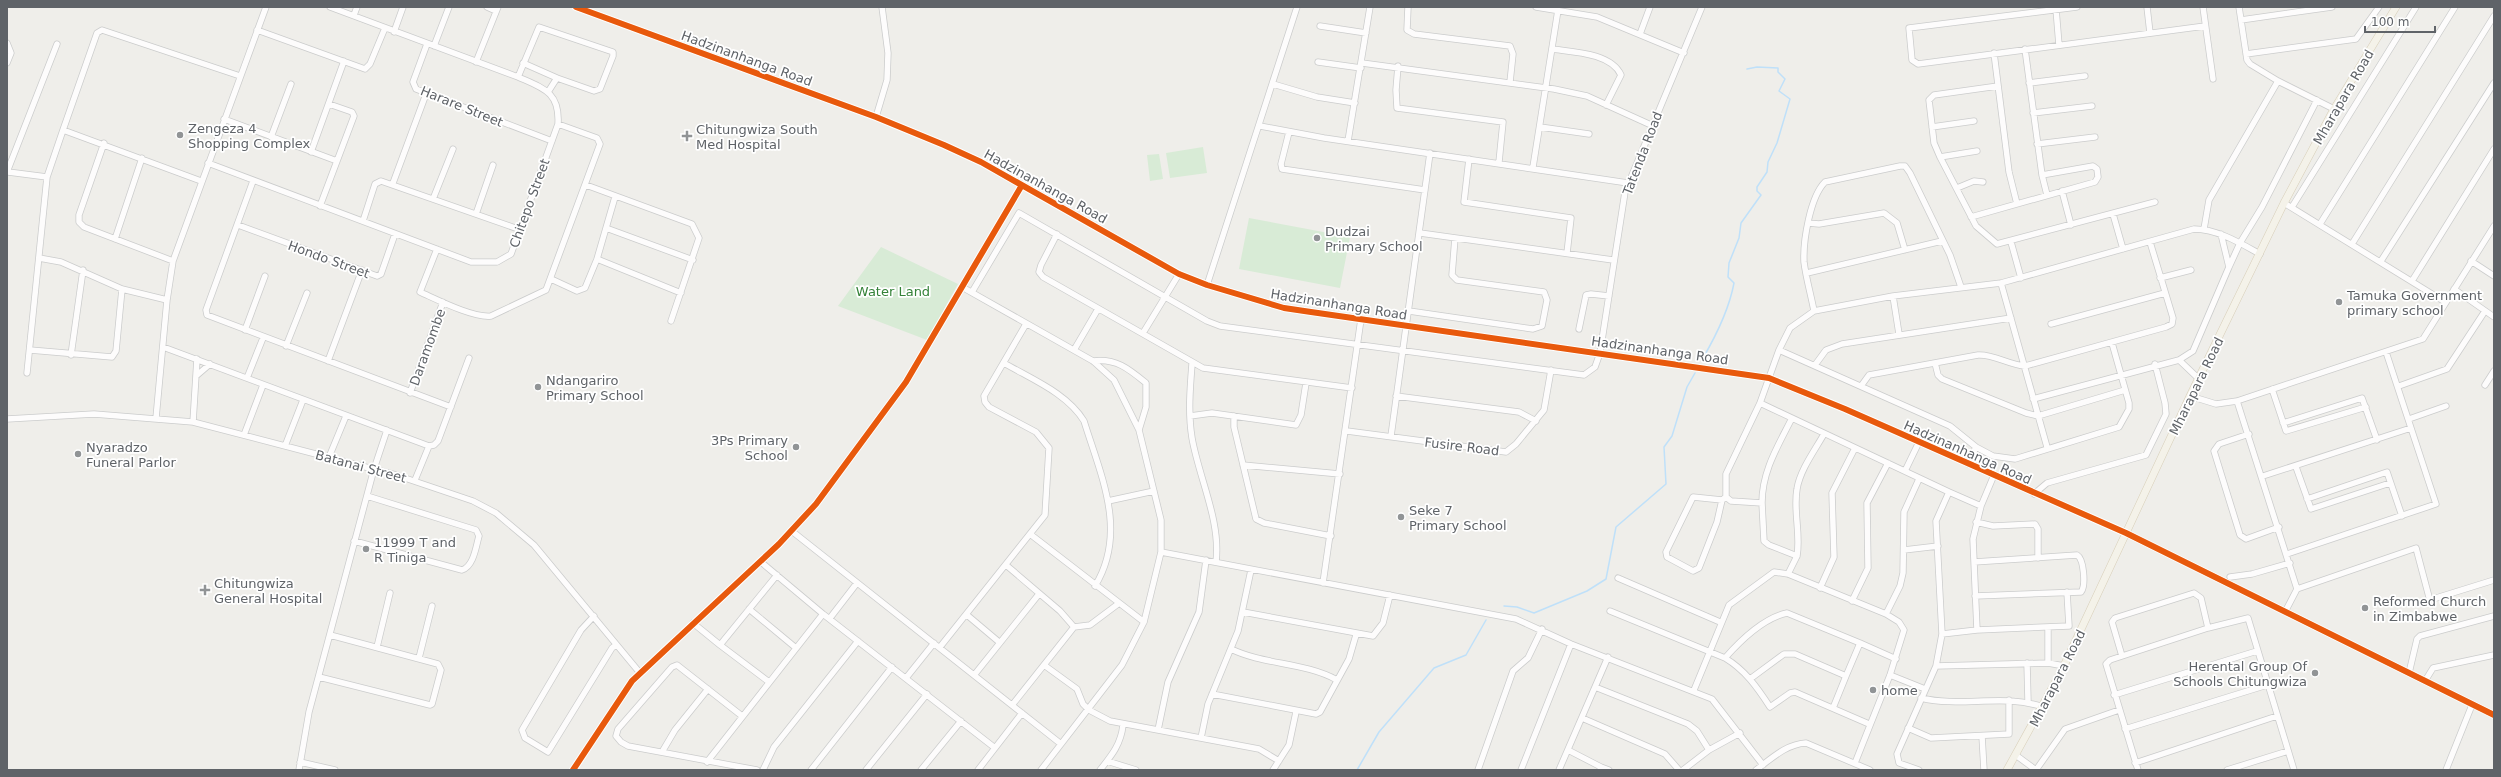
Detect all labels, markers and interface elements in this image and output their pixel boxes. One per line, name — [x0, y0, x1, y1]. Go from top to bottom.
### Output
scale bar — [2365, 8, 2435, 34]
text: 100 m — [2371, 15, 2409, 29]
street label: Hadzinanhanga Road — [679, 28, 814, 89]
street label: Mharapara Road — [2310, 47, 2377, 147]
street label: Harare Street — [418, 83, 505, 130]
street label: Tatenda Road — [1619, 109, 1665, 198]
place label: Zengeza 4 Shopping Complex — [188, 121, 311, 151]
place label: Chitungwiza South Med Hospital — [696, 122, 818, 152]
marker: Zengeza 4 Shopping Complex — [175, 130, 185, 140]
marker: Chitungwiza South Med Hospital — [681, 130, 693, 142]
street label: Hadzinanhanga Road — [982, 146, 1110, 227]
street label: Chitepo Street — [506, 156, 553, 250]
place label: Dudzai Primary School — [1325, 224, 1423, 254]
marker: Dudzai Primary School — [1312, 233, 1322, 243]
street label: Hondo Street — [286, 238, 372, 281]
park label: Water Land — [856, 284, 930, 299]
street label: Hadzinanhanga Road — [1269, 286, 1408, 323]
place label: Tamuka Government primary school — [2346, 288, 2482, 318]
marker: Tamuka Government primary school — [2334, 297, 2344, 307]
street label: Daramombe — [407, 307, 448, 388]
street label: Hadzinanhanga Road — [1590, 333, 1729, 368]
street label: Mharapara Road — [2166, 335, 2227, 438]
place label: Ndangariro Primary School — [546, 373, 644, 403]
marker: Ndangariro Primary School — [533, 382, 543, 392]
street label: Hadzinanhanga Road — [1902, 417, 2034, 487]
place label: 3Ps Primary School — [711, 433, 788, 463]
street label: Fusire Road — [1424, 434, 1500, 459]
place label: Nyaradzo Funeral Parlor — [86, 440, 176, 470]
marker: 3Ps Primary School — [791, 442, 801, 452]
street label: Batanai Street — [314, 447, 408, 486]
marker: Nyaradzo Funeral Parlor — [73, 449, 83, 459]
place label: Seke 7 Primary School — [1409, 503, 1507, 533]
marker: Seke 7 Primary School — [1396, 512, 1406, 522]
place label: 11999 T and R Tiniga — [374, 535, 456, 565]
marker: 11999 T and R Tiniga — [361, 544, 371, 554]
place label: Chitungwiza General Hospital — [214, 576, 322, 606]
marker: Chitungwiza General Hospital — [199, 584, 211, 596]
place label: Reformed Church in Zimbabwe — [2373, 594, 2486, 624]
marker: Reformed Church in Zimbabwe — [2360, 603, 2370, 613]
street label: Mharapara Road — [2026, 627, 2088, 729]
place label: Herental Group Of Schools Chitungwiza — [2173, 659, 2307, 689]
marker: Herental Group Of Schools Chitungwiza — [2310, 668, 2320, 678]
place label: home — [1881, 683, 1918, 698]
marker: home — [1868, 685, 1878, 695]

